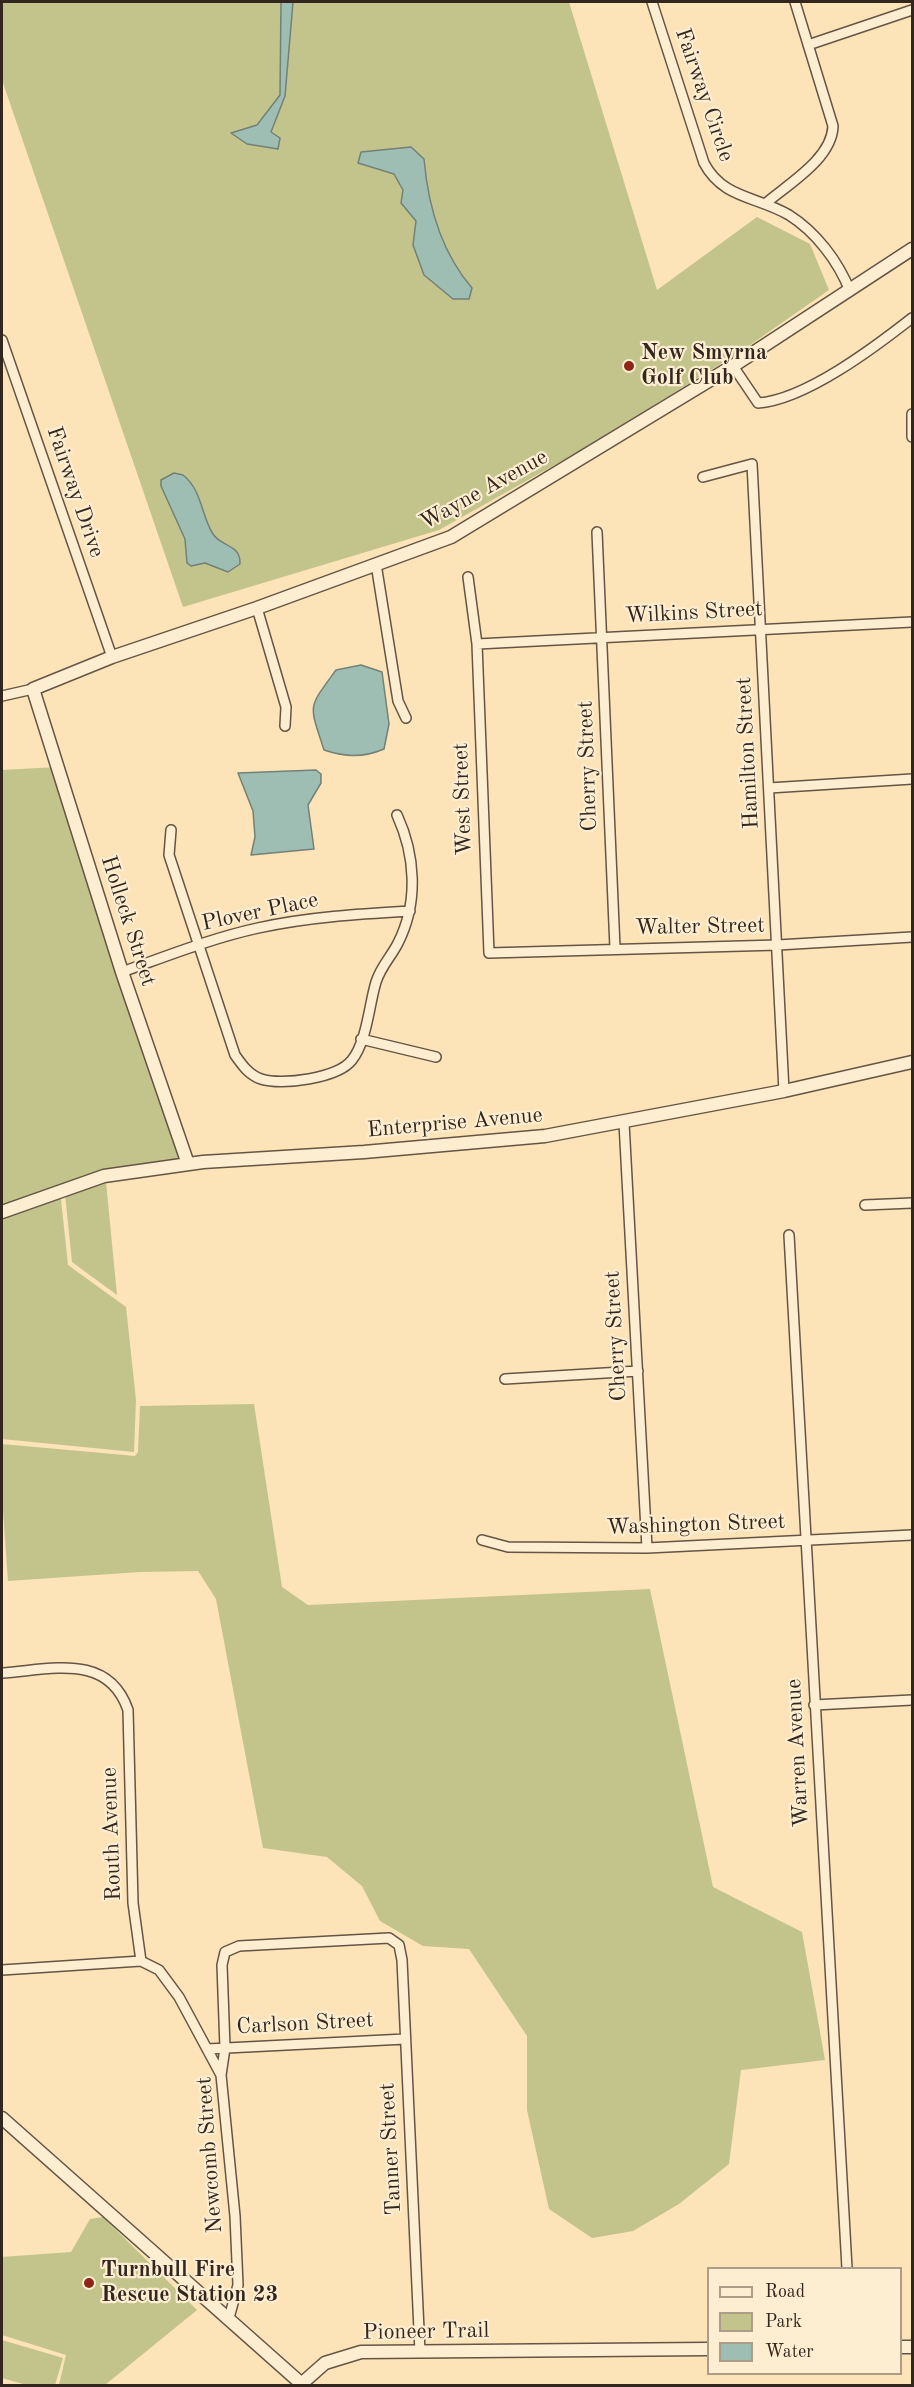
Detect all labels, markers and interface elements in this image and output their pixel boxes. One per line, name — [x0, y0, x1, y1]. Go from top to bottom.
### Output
street label: Fairway Circle — [669, 25, 739, 165]
place label: New Smyrna Golf Club — [641, 340, 767, 392]
marker: New Smyrna Golf Club — [622, 359, 636, 373]
street label: Fairway Drive — [40, 423, 110, 561]
street label: Wayne Avenue — [416, 444, 552, 536]
street label: Wilkins Street — [625, 596, 763, 630]
street label: Hamilton Street — [731, 676, 765, 830]
street label: Cherry Street — [573, 700, 603, 832]
street label: West Street — [448, 742, 478, 856]
street label: Holleck Street — [94, 852, 162, 990]
street label: Plover Place — [199, 887, 321, 937]
street label: Walter Street — [635, 913, 765, 941]
street label: Enterprise Avenue — [366, 1102, 544, 1144]
street label: Cherry Street — [599, 1270, 633, 1402]
street label: Washington Street — [606, 1509, 786, 1541]
street label: Warren Avenue — [781, 1678, 815, 1828]
street label: Routh Avenue — [96, 1767, 128, 1901]
street label: Carlson Street — [236, 2007, 374, 2041]
street label: Newcomb Street — [191, 2076, 229, 2234]
street label: Tanner Street — [374, 2082, 408, 2216]
place label: Turnbull Fire Rescue Station 23 — [101, 2257, 278, 2308]
legend — [707, 2267, 902, 2375]
marker: Turnbull Fire Rescue Station 23 — [82, 2276, 96, 2290]
text: Road — [765, 2283, 805, 2301]
text: Park — [765, 2313, 802, 2331]
street label: Pioneer Trail — [362, 2318, 490, 2346]
text: Water — [765, 2343, 814, 2361]

